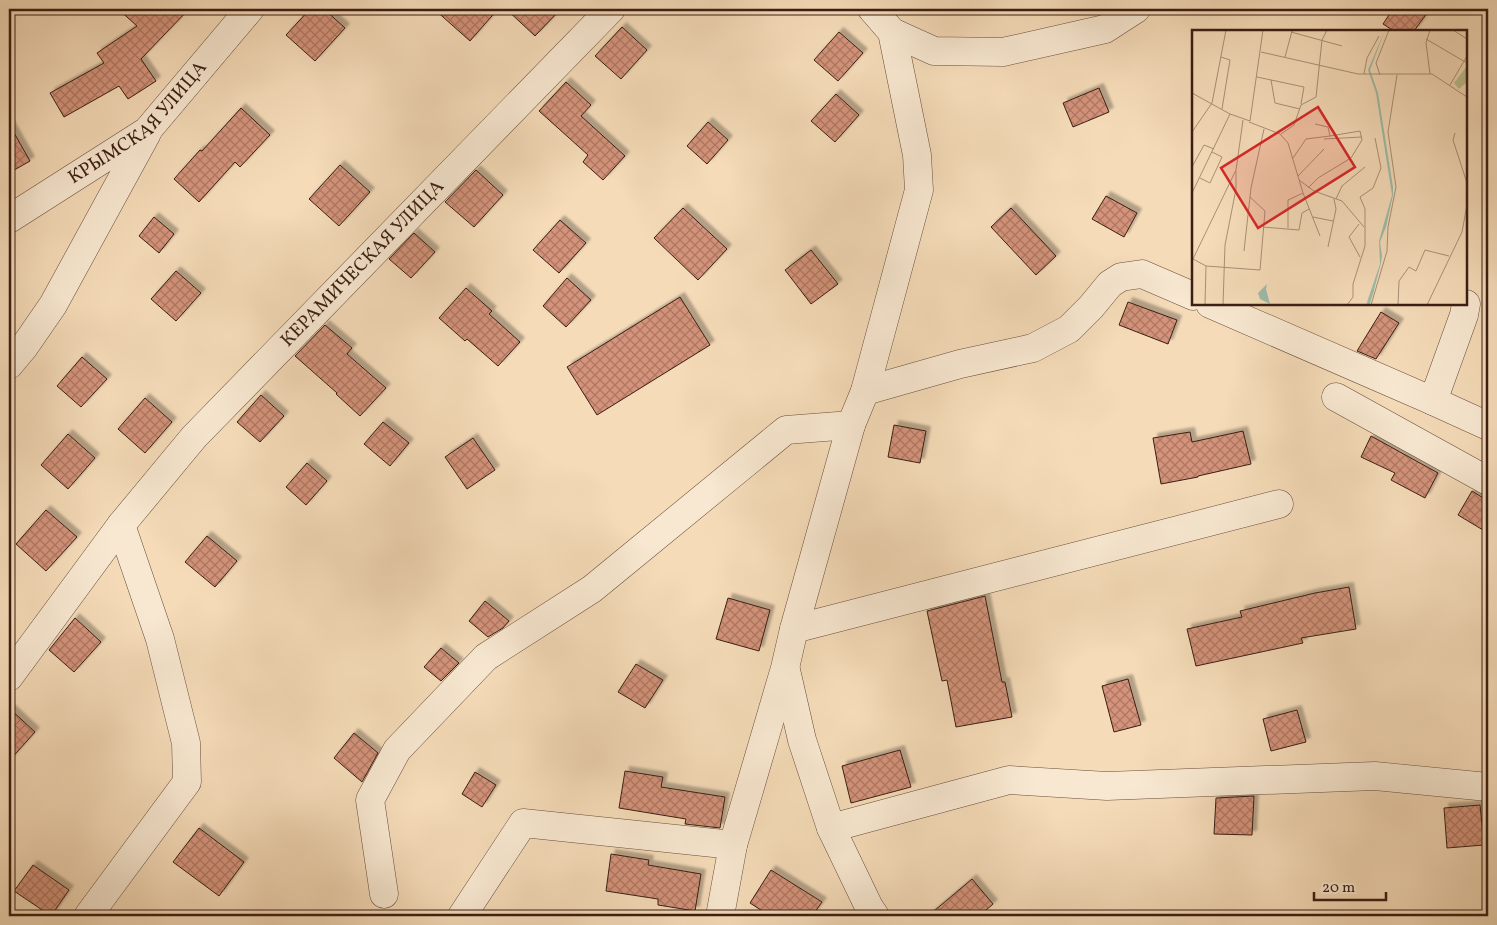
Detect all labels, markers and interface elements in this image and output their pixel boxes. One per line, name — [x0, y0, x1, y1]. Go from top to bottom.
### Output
inset map — [1192, 30, 1467, 305]
street label: КРЫМСКАЯ УЛИЦА — [63, 56, 213, 191]
street label: КЕРАМИЧЕСКАЯ УЛИЦА — [275, 174, 450, 353]
scale bar — [1314, 870, 1387, 902]
text: 20 m — [1322, 878, 1355, 899]

